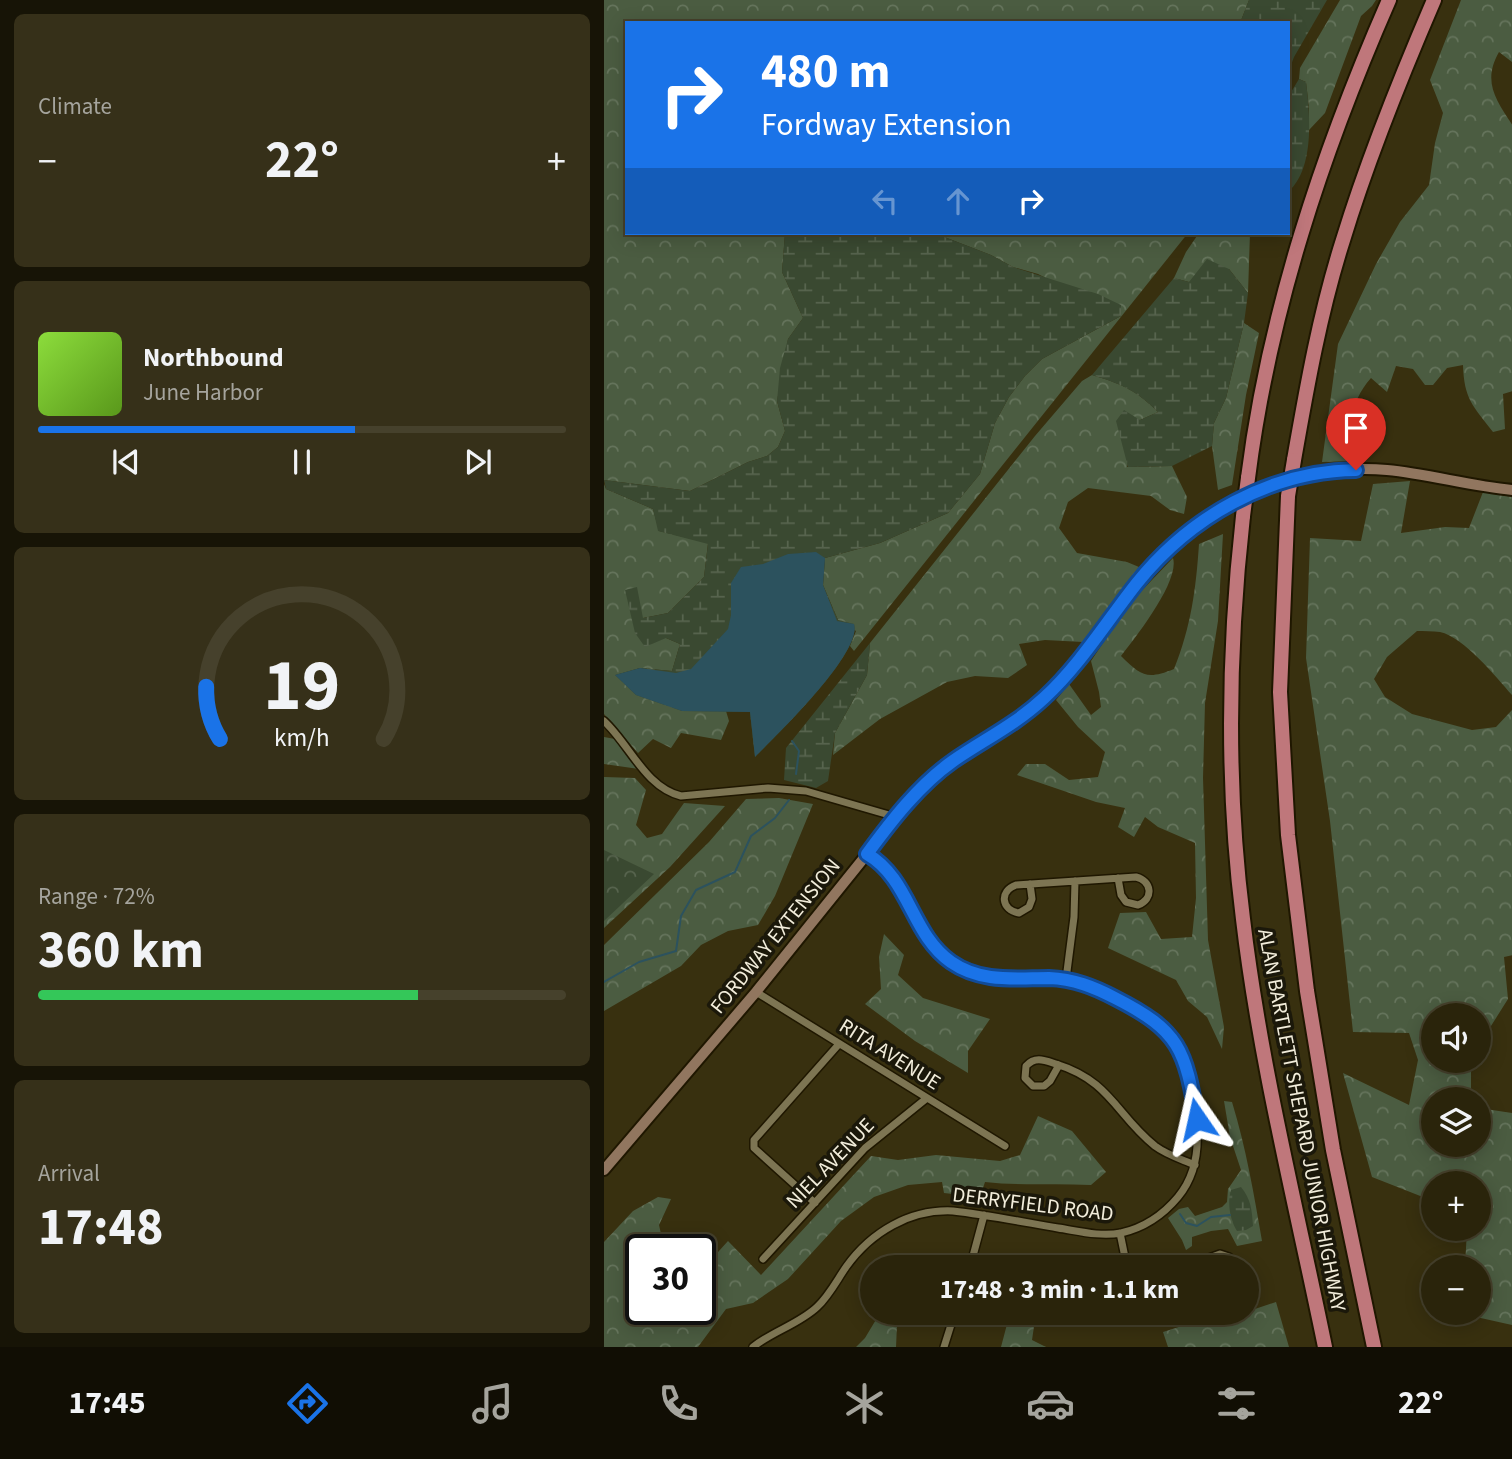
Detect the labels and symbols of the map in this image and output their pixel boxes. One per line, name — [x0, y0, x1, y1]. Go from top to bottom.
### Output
pin — [1326, 398, 1386, 470]
street label: FORDWAY EXTENSION — [703, 852, 847, 1020]
street label: ALAN BARTLETT SHEPARD JUNIOR HIGHWAY — [1250, 926, 1354, 1315]
street label: RITA AVENUE — [833, 1011, 947, 1097]
position arrow — [1160, 1082, 1234, 1156]
street label: NIEL AVENUE — [779, 1111, 881, 1215]
street label: DERRYFIELD ROAD — [951, 1179, 1115, 1229]
speed limit sign: 30 — [625, 1234, 716, 1325]

